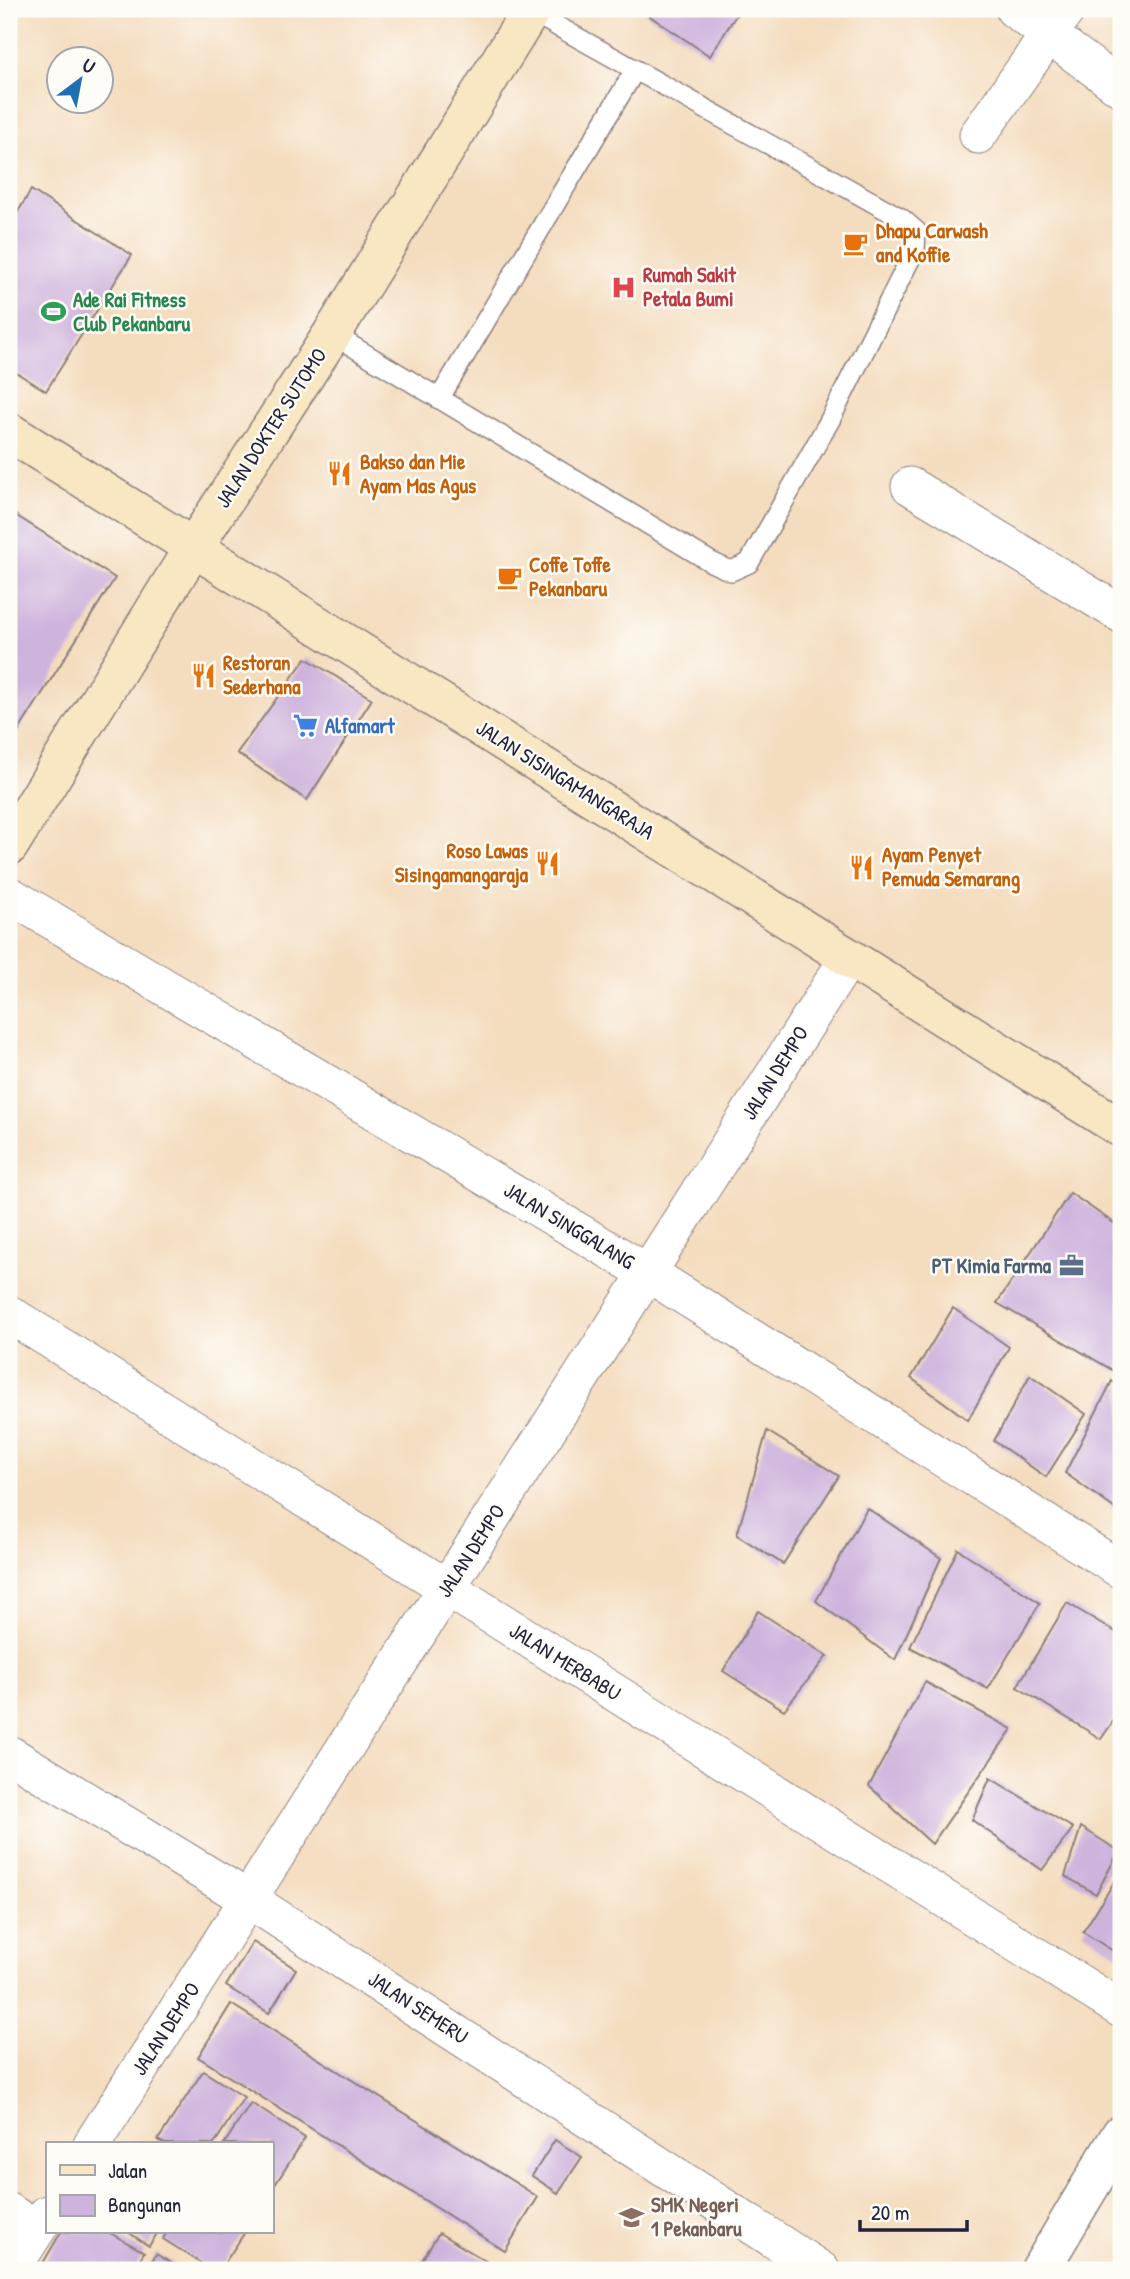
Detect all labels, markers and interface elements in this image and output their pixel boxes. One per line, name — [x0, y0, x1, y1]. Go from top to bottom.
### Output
north arrow — [46, 46, 116, 116]
text: U — [78, 52, 101, 80]
place label: Dhapu Carwash and Koffie — [876, 216, 988, 269]
cafe icon: Dhapu Carwash and Koffie — [842, 229, 870, 257]
place label: Rumah Sakit Petala Bumi — [643, 260, 736, 313]
hospital icon: Rumah Sakit Petala Bumi — [609, 273, 637, 301]
place label: Ade Rai Fitness Club Pekanbaru — [73, 285, 191, 338]
sports icon: Ade Rai Fitness Club Pekanbaru — [39, 298, 67, 326]
street label: JALAN DOKTER SUTOMO — [208, 342, 333, 513]
place label: Bakso dan Mie Ayam Mas Agus — [360, 447, 476, 501]
restaurant icon: Bakso dan Mie Ayam Mas Agus — [326, 460, 354, 488]
place label: Coffe Toffe Pekanbaru — [529, 550, 611, 603]
cafe icon: Coffe Toffe Pekanbaru — [495, 563, 523, 591]
place label: Restoran Sederhana — [223, 648, 301, 701]
restaurant icon: Restoran Sederhana — [189, 661, 217, 689]
place label: Alfamart — [325, 711, 395, 740]
supermarket icon: Alfamart — [291, 712, 319, 740]
street label: JALAN SISINGAMANGARAJA — [471, 713, 660, 846]
place label: Roso Lawas Sisingamangaraja — [395, 836, 529, 890]
place label: Ayam Penyet Pemuda Semarang — [882, 840, 1020, 894]
restaurant icon: Roso Lawas Sisingamangaraja — [534, 849, 562, 877]
restaurant icon: Ayam Penyet Pemuda Semarang — [848, 853, 876, 881]
street label: JALAN DEMPO — [734, 1020, 815, 1125]
street label: JALAN SINGGALANG — [499, 1175, 640, 1276]
place label: PT Kimia Farma — [932, 1251, 1052, 1280]
office icon: PT Kimia Farma — [1057, 1252, 1085, 1280]
street label: JALAN DEMPO — [430, 1499, 512, 1603]
street label: JALAN MERBABU — [504, 1616, 627, 1707]
street label: JALAN SEMERU — [363, 1964, 474, 2051]
street label: JALAN DEMPO — [125, 1977, 207, 2081]
legend — [46, 2142, 273, 2234]
text: Jalan — [108, 2156, 147, 2185]
scale bar — [860, 2188, 967, 2232]
text: Bangunan — [108, 2190, 181, 2219]
place label: SMK Negeri 1 Pekanbaru — [651, 2190, 742, 2243]
text: 20 m — [871, 2198, 909, 2227]
school or university icon: SMK Negeri 1 Pekanbaru — [617, 2203, 645, 2231]

